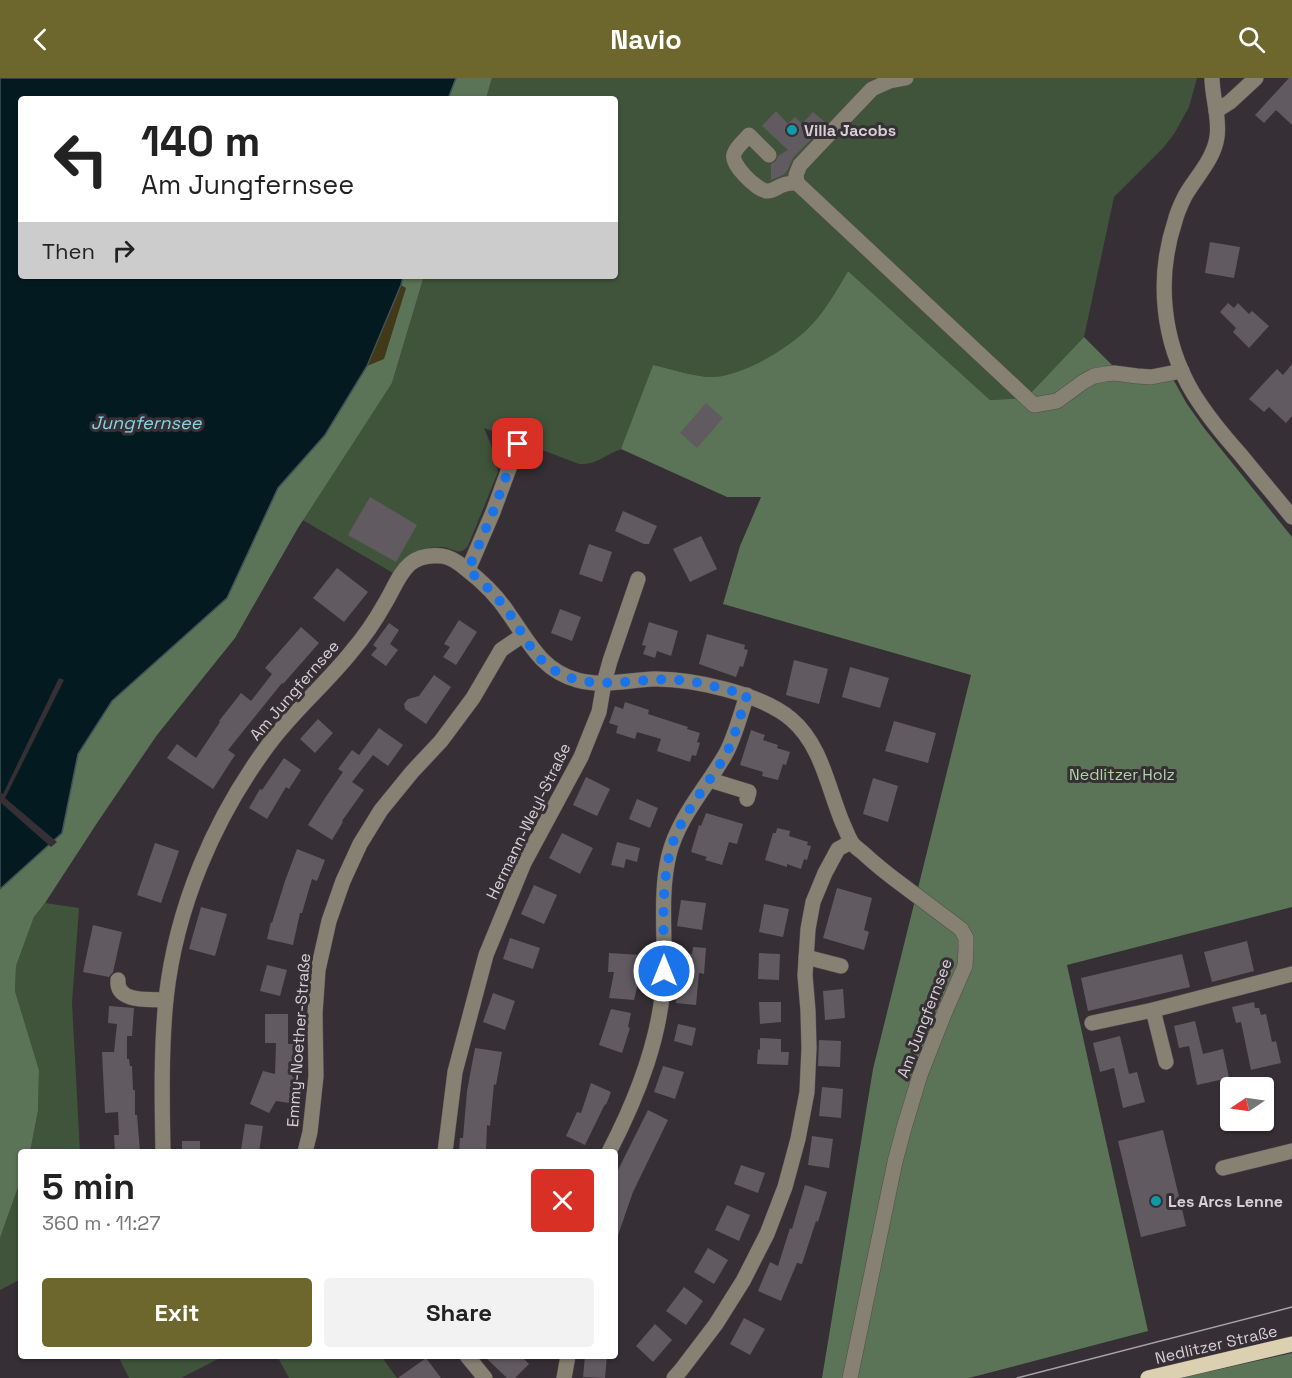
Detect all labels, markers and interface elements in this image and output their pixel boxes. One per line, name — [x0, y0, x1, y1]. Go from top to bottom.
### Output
text: Navio — [610, 22, 682, 57]
icon: back — [24, 23, 57, 56]
icon: search — [1235, 23, 1268, 56]
text: 140 m — [141, 115, 260, 168]
icon: left — [42, 120, 120, 198]
place label: Villa Jacobs — [804, 120, 896, 141]
marker: Villa Jacobs — [785, 123, 799, 137]
text: Am Jungfernsee — [141, 167, 354, 202]
icon: right — [107, 234, 140, 267]
text: Then — [42, 237, 95, 265]
water label: Jungfernsee — [91, 411, 203, 434]
pin — [492, 418, 543, 469]
icon: arrive — [501, 427, 534, 460]
street label: Am Jungfernsee — [245, 636, 344, 745]
street label: Hermann-Weyl-Straße — [481, 740, 575, 903]
park label: Nedlitzer Holz — [1069, 764, 1175, 785]
position arrow — [632, 939, 696, 1003]
street label: Emmy-Noether-Straße — [282, 952, 315, 1128]
street label: Am Jungfernsee — [892, 955, 957, 1081]
north arrow — [1220, 1077, 1274, 1131]
map controls — [1220, 1077, 1274, 1131]
text: 5 min — [42, 1164, 135, 1210]
button: close — [531, 1169, 594, 1232]
place label: Les Arcs Lenne — [1168, 1191, 1283, 1212]
marker: Les Arcs Lenne — [1149, 1194, 1163, 1208]
text: 360 m · 11:27 — [42, 1210, 160, 1236]
button: Exit — [42, 1278, 312, 1347]
button: Share — [324, 1278, 594, 1347]
street label: Nedlitzer Straße — [1153, 1320, 1279, 1369]

